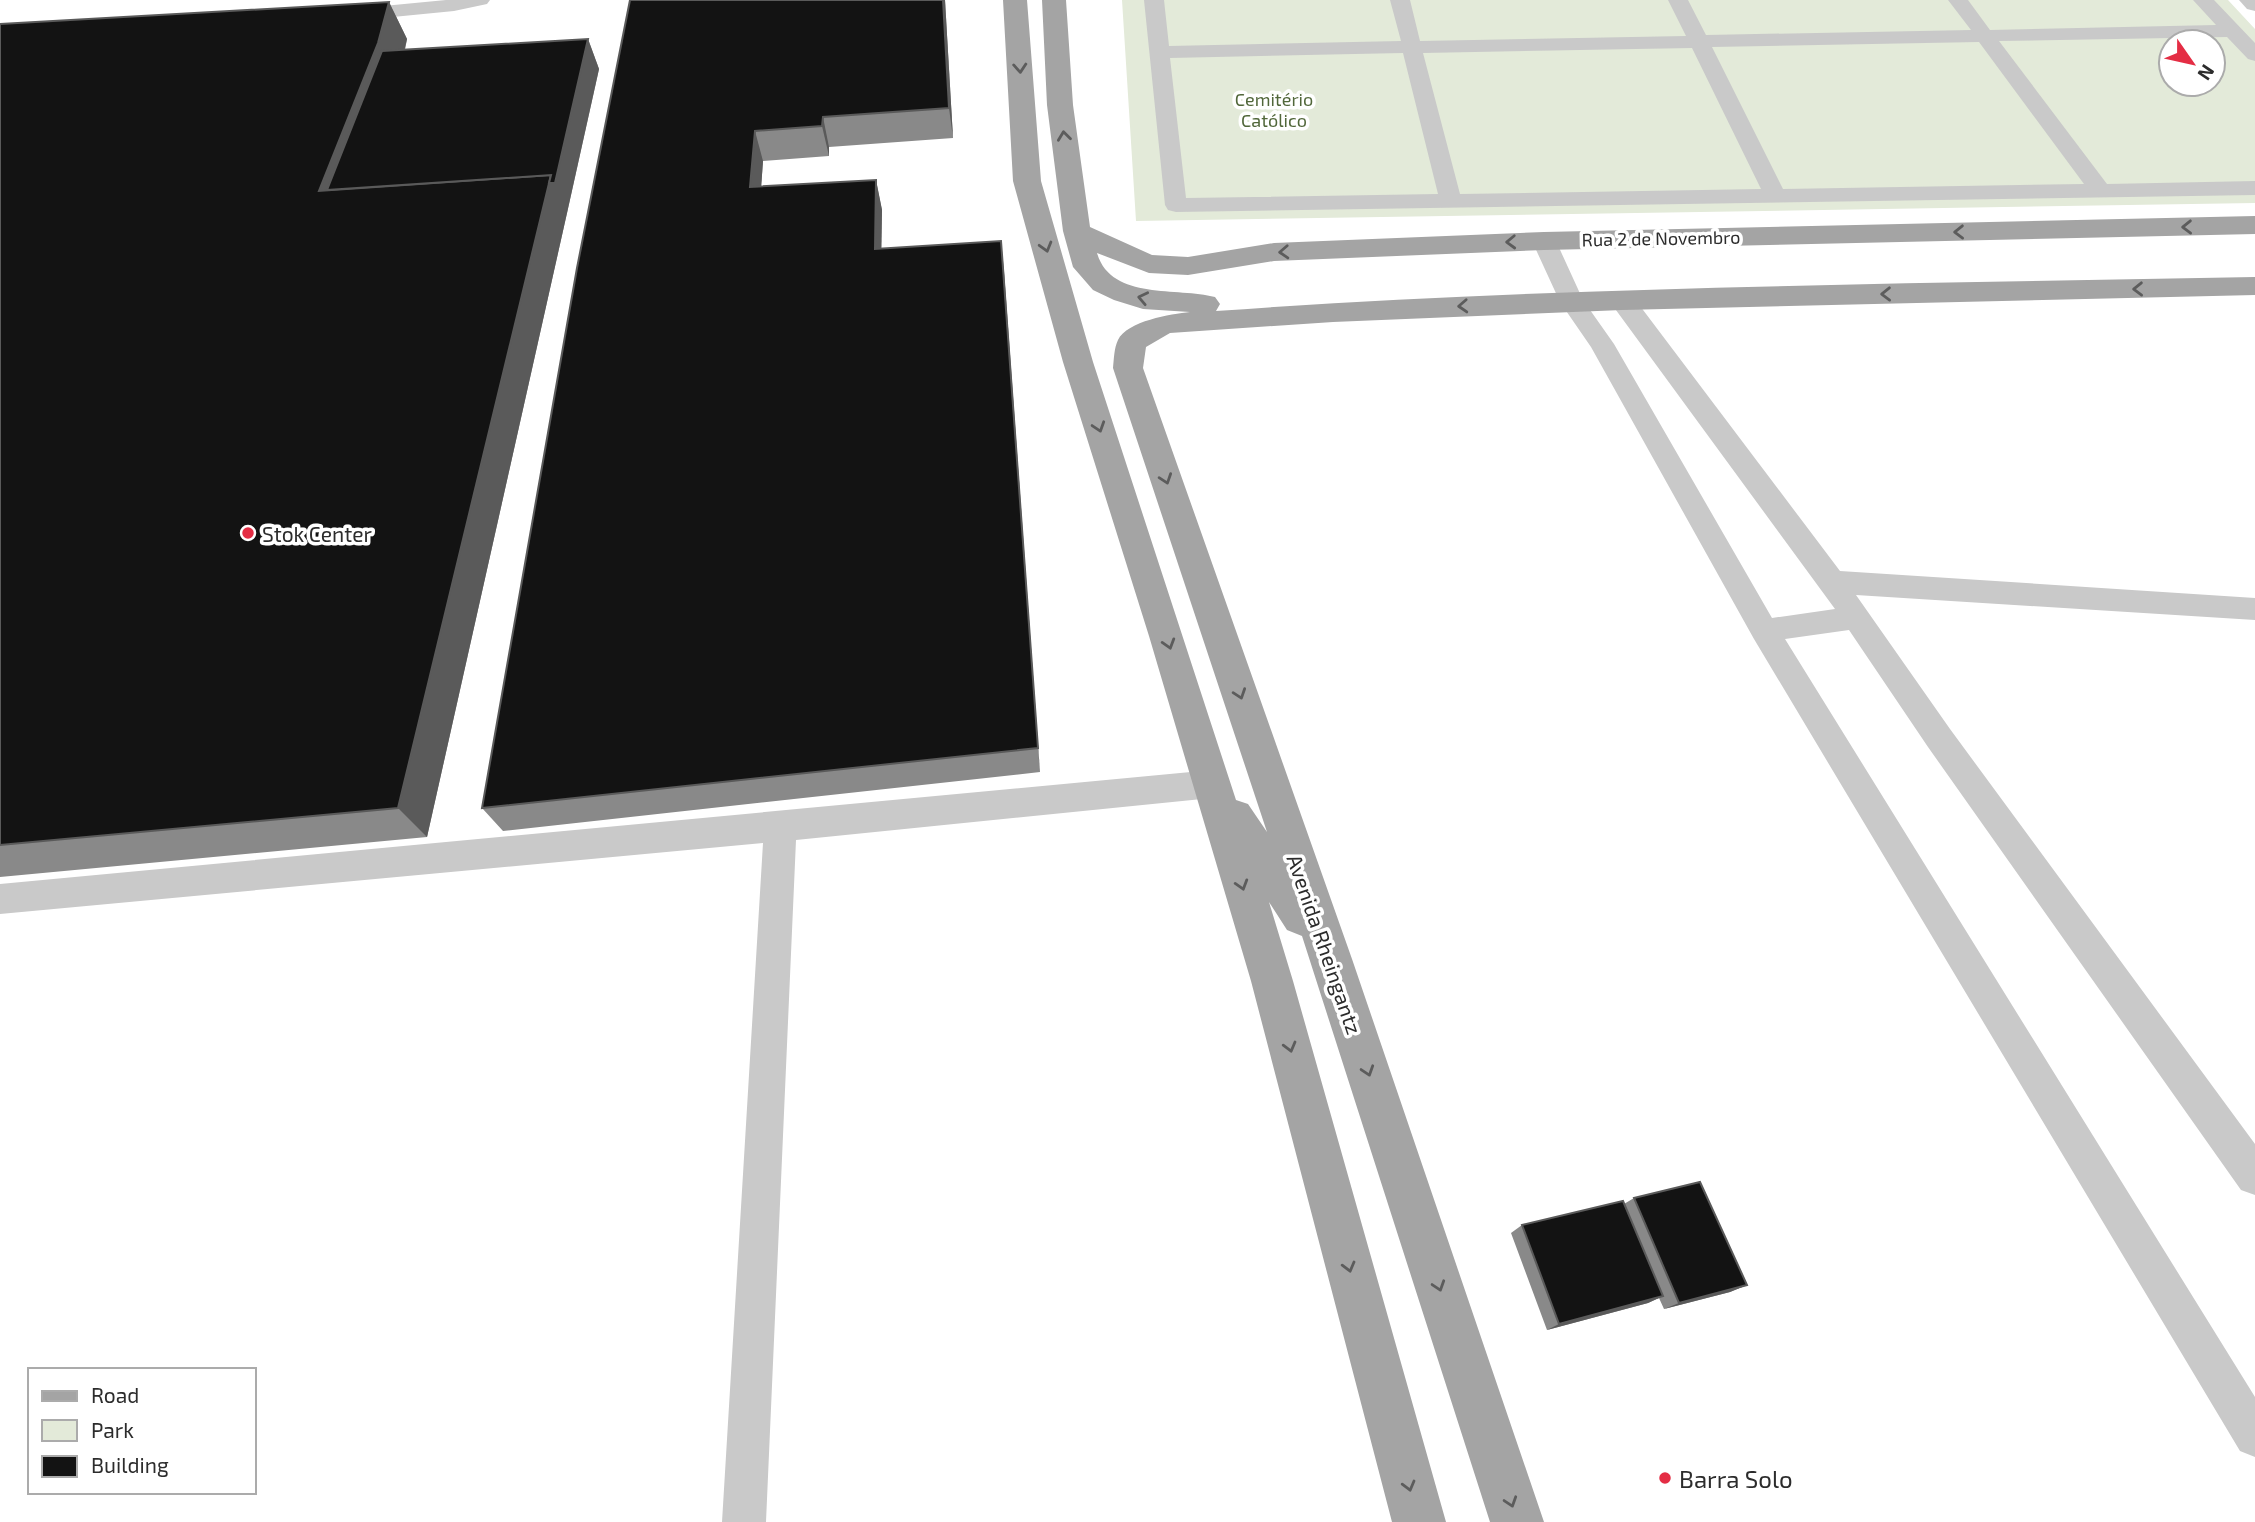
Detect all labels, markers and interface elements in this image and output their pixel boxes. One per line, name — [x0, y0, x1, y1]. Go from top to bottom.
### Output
north arrow — [2157, 28, 2227, 98]
text: N — [2193, 61, 2220, 85]
one-way arrow — [1012, 63, 1027, 74]
park label: Cemitério Católico — [1235, 88, 1313, 131]
one-way arrow — [1057, 130, 1072, 142]
one-way arrow — [2181, 219, 2192, 234]
one-way arrow — [1954, 224, 1965, 239]
street label: Rua 2 de Novembro — [1582, 226, 1740, 250]
one-way arrow — [1506, 235, 1517, 250]
one-way arrow — [1037, 241, 1052, 253]
one-way arrow — [1278, 244, 1289, 259]
one-way arrow — [2132, 281, 2143, 296]
one-way arrow — [1880, 286, 1891, 302]
one-way arrow — [1137, 292, 1149, 307]
one-way arrow — [1457, 299, 1468, 314]
one-way arrow — [1091, 421, 1105, 433]
one-way arrow — [1158, 472, 1172, 484]
place label: Stok Center — [262, 521, 372, 546]
marker: Stok Center — [240, 525, 256, 541]
one-way arrow — [1161, 637, 1176, 649]
one-way arrow — [1232, 687, 1246, 699]
street label: Avenida Rheingantz — [1282, 851, 1368, 1037]
one-way arrow — [1234, 878, 1249, 890]
one-way arrow — [1281, 1041, 1296, 1053]
one-way arrow — [1360, 1064, 1374, 1076]
one-way arrow — [1341, 1260, 1356, 1272]
one-way arrow — [1431, 1280, 1445, 1292]
legend — [28, 1368, 256, 1494]
text: Road — [91, 1382, 139, 1407]
text: Park — [91, 1417, 134, 1442]
text: Building — [91, 1452, 169, 1477]
place label: Barra Solo — [1679, 1464, 1793, 1493]
marker: Barra Solo — [1657, 1470, 1673, 1486]
one-way arrow — [1401, 1480, 1416, 1492]
one-way arrow — [1503, 1496, 1517, 1508]

